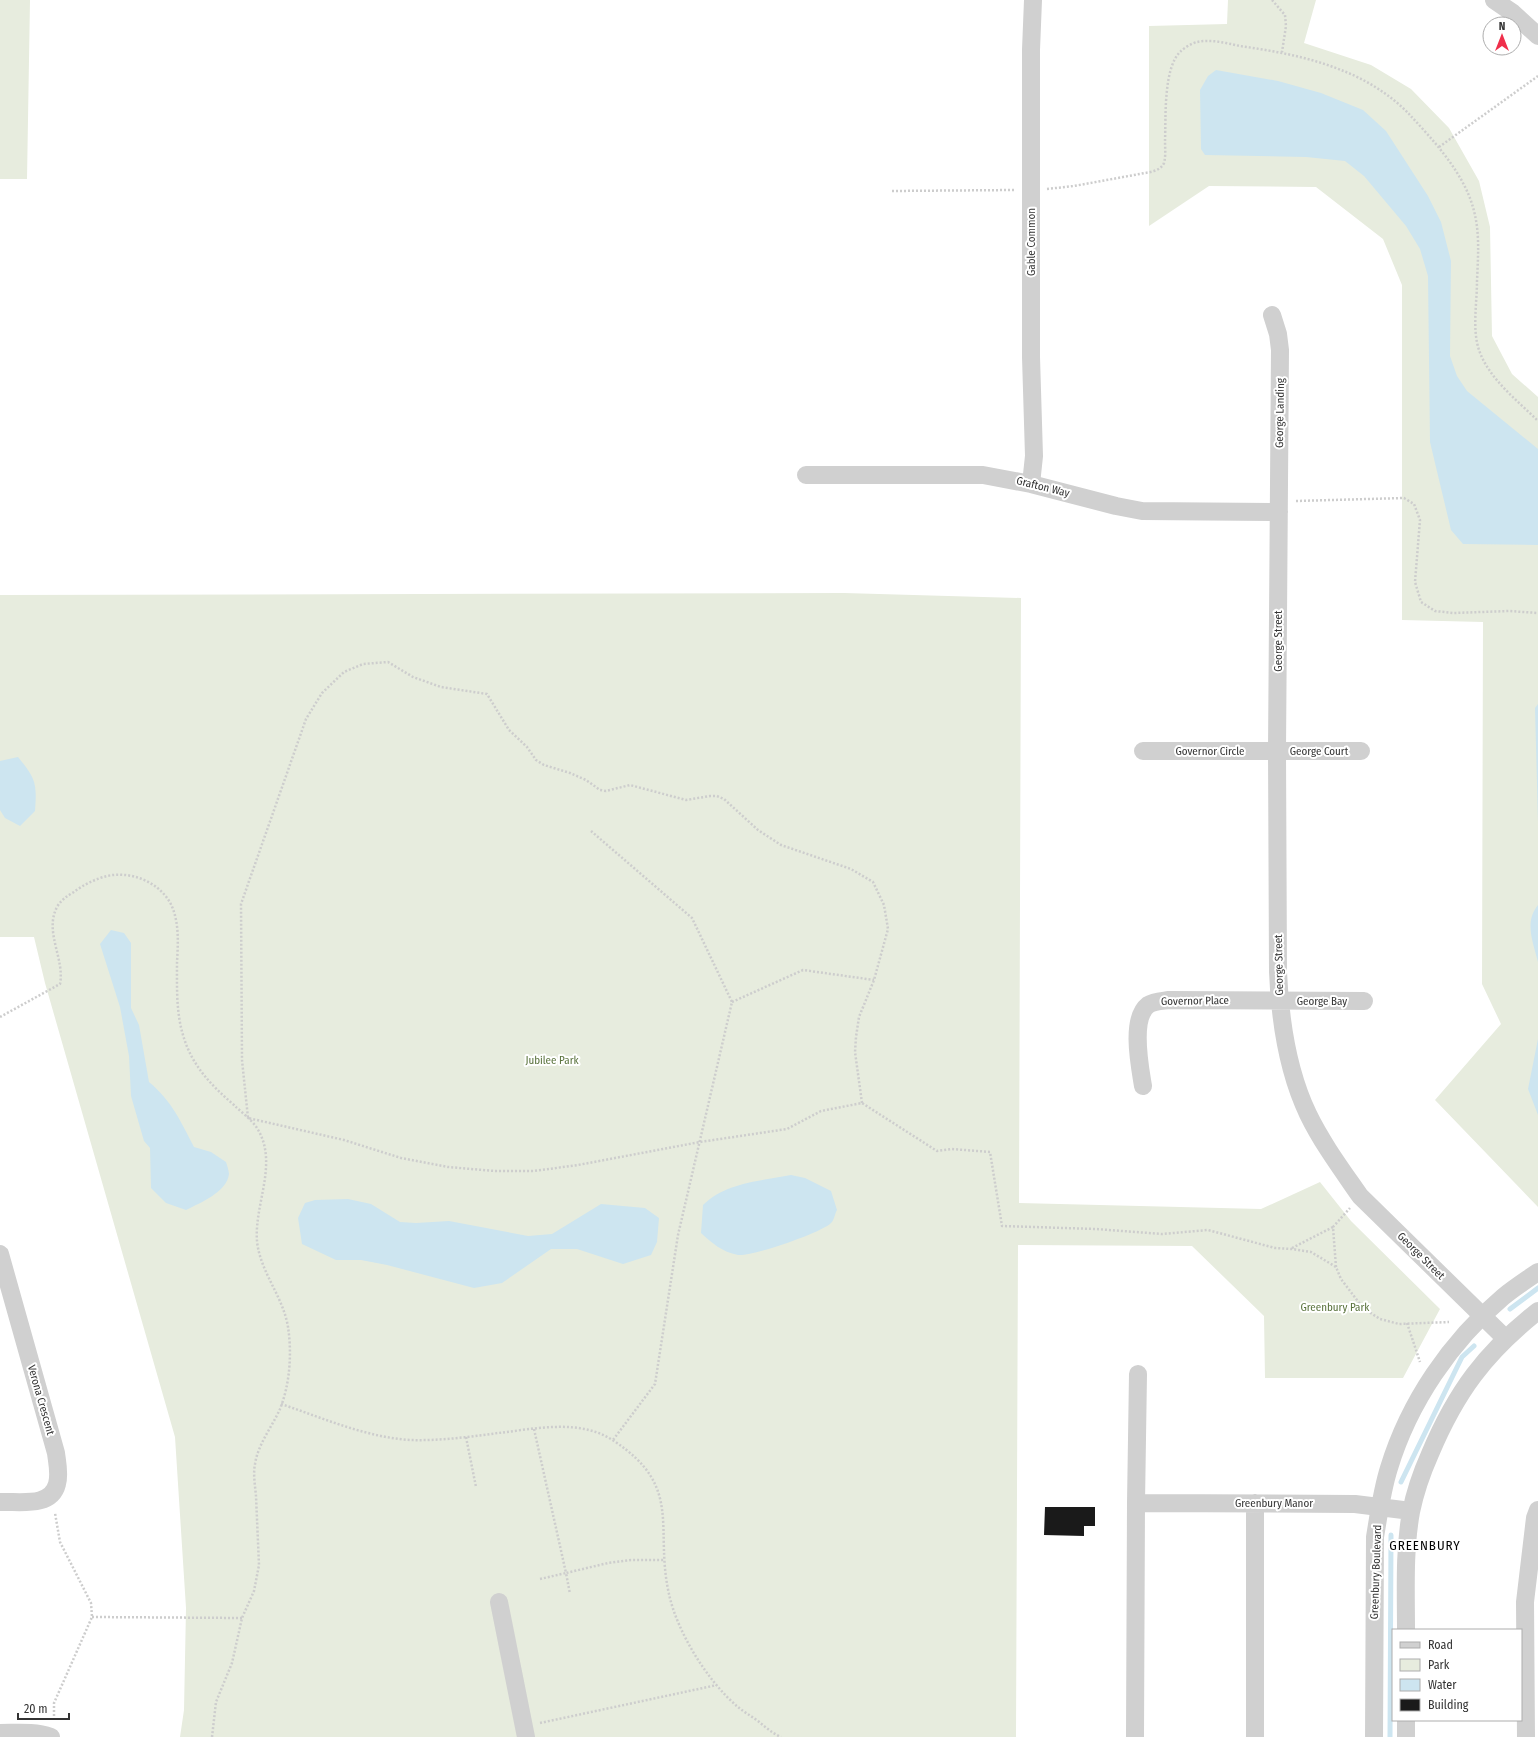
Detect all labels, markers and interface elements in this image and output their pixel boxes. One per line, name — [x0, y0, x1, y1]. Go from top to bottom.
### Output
north arrow — [1482, 16, 1522, 56]
text: N — [1499, 20, 1505, 33]
street label: Gable Common — [1025, 208, 1038, 276]
street label: George Landing — [1273, 377, 1287, 448]
street label: Grafton Way — [1015, 474, 1071, 500]
street label: George Street — [1272, 610, 1285, 672]
street label: Governor Circle — [1175, 745, 1245, 758]
street label: George Court — [1290, 745, 1349, 758]
street label: George Street — [1272, 934, 1286, 996]
street label: Governor Place — [1161, 994, 1229, 1008]
street label: George Bay — [1297, 995, 1347, 1008]
park label: Jubilee Park — [525, 1054, 579, 1067]
street label: George Street — [1395, 1230, 1448, 1283]
park label: Greenbury Park — [1301, 1301, 1370, 1314]
street label: Verona Crescent — [25, 1363, 57, 1437]
street label: Greenbury Manor — [1235, 1497, 1313, 1510]
street label: Greenbury Boulevard — [1368, 1524, 1384, 1620]
district label: GREENBURY — [1389, 1538, 1461, 1553]
legend — [1392, 1629, 1522, 1721]
text: Road — [1428, 1638, 1453, 1652]
text: Park — [1428, 1658, 1450, 1672]
text: Water — [1428, 1678, 1457, 1692]
scale bar — [18, 1695, 69, 1721]
text: Building — [1428, 1698, 1469, 1712]
text: 20 m — [24, 1702, 48, 1716]

